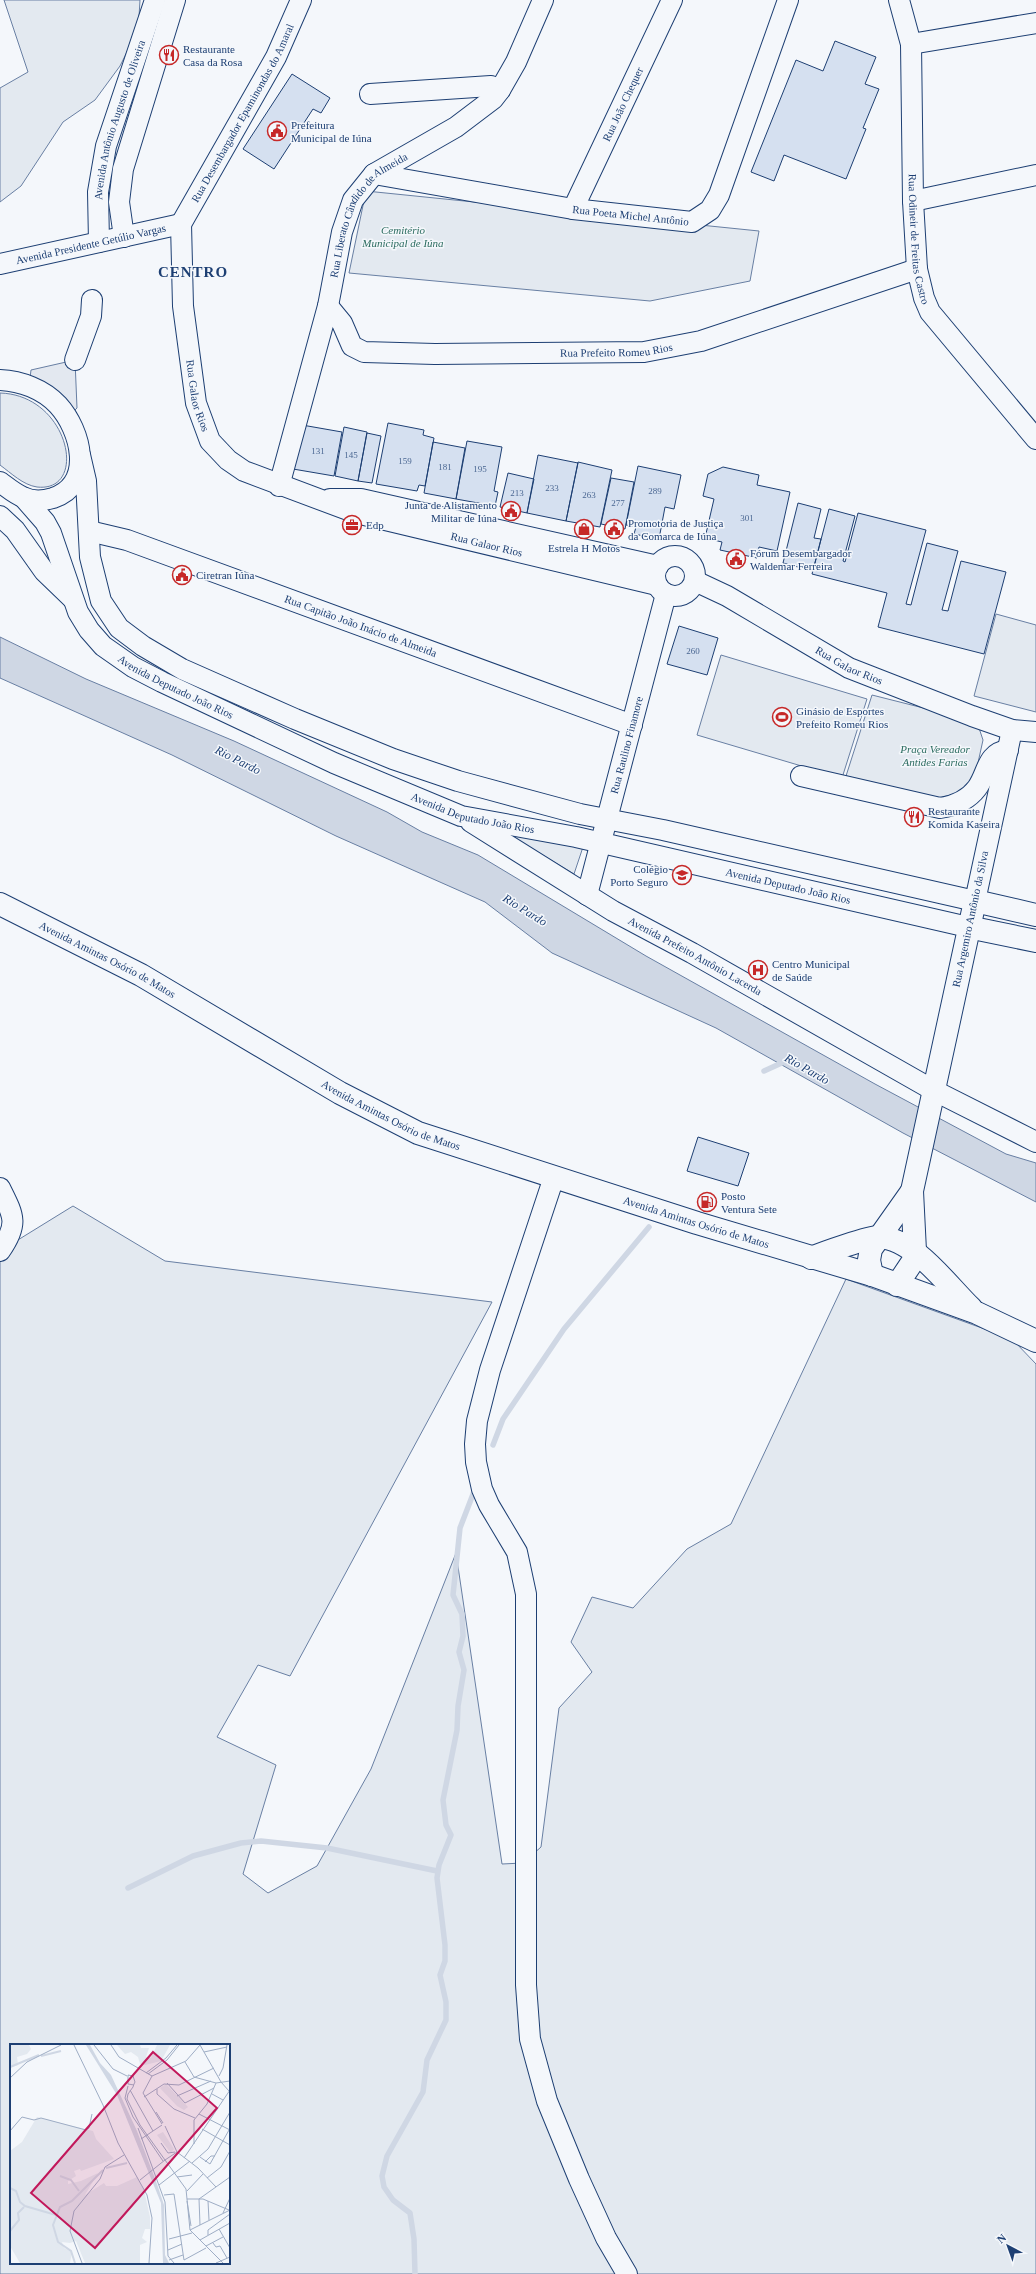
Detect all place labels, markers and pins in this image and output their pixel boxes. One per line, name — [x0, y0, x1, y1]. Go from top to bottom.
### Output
place label: Restaurante Casa da Rosa — [183, 43, 242, 68]
restaurant icon: Restaurante Casa da Rosa — [158, 44, 180, 66]
place label: Prefeitura Municipal de Iúna — [291, 119, 372, 144]
public building icon: Prefeitura Municipal de Iúna — [266, 120, 288, 142]
place label: Junta de Alistamento Militar de Iúna — [405, 499, 497, 524]
public building icon: Junta de Alistamento Militar de Iúna — [500, 500, 522, 522]
office icon: Edp — [341, 514, 363, 536]
place label: Promotoria de Justiça da Comarca de Iúna — [628, 517, 723, 542]
shop icon: Estrela H Motos — [573, 518, 595, 540]
public building icon: Promotoria de Justiça da Comarca de Iúna — [603, 518, 625, 540]
place label: Edp — [366, 519, 384, 531]
place label: Estrela H Motos — [548, 542, 620, 554]
place label: Fórum Desembargador Waldemar Ferreira — [750, 547, 852, 572]
public building icon: Fórum Desembargador Waldemar Ferreira — [725, 548, 747, 570]
public building icon: Ciretran Iúna — [171, 564, 193, 586]
place label: Ciretran Iúna — [196, 569, 254, 581]
place label: Ginásio de Esportes Prefeito Romeu Rios — [796, 705, 888, 730]
sports icon: Ginásio de Esportes Prefeito Romeu Rios — [771, 706, 793, 728]
place label: Restaurante Komida Kaseira — [928, 805, 1000, 830]
restaurant icon: Restaurante Komida Kaseira — [903, 806, 925, 828]
place label: Colégio Porto Seguro — [610, 863, 669, 888]
school or university icon: Colégio Porto Seguro — [671, 864, 693, 886]
place label: Centro Municipal de Saúde — [772, 958, 850, 983]
hospital icon: Centro Municipal de Saúde — [747, 959, 769, 981]
place label: Posto Ventura Sete — [721, 1190, 777, 1215]
fuel station icon: Posto Ventura Sete — [696, 1191, 718, 1213]

